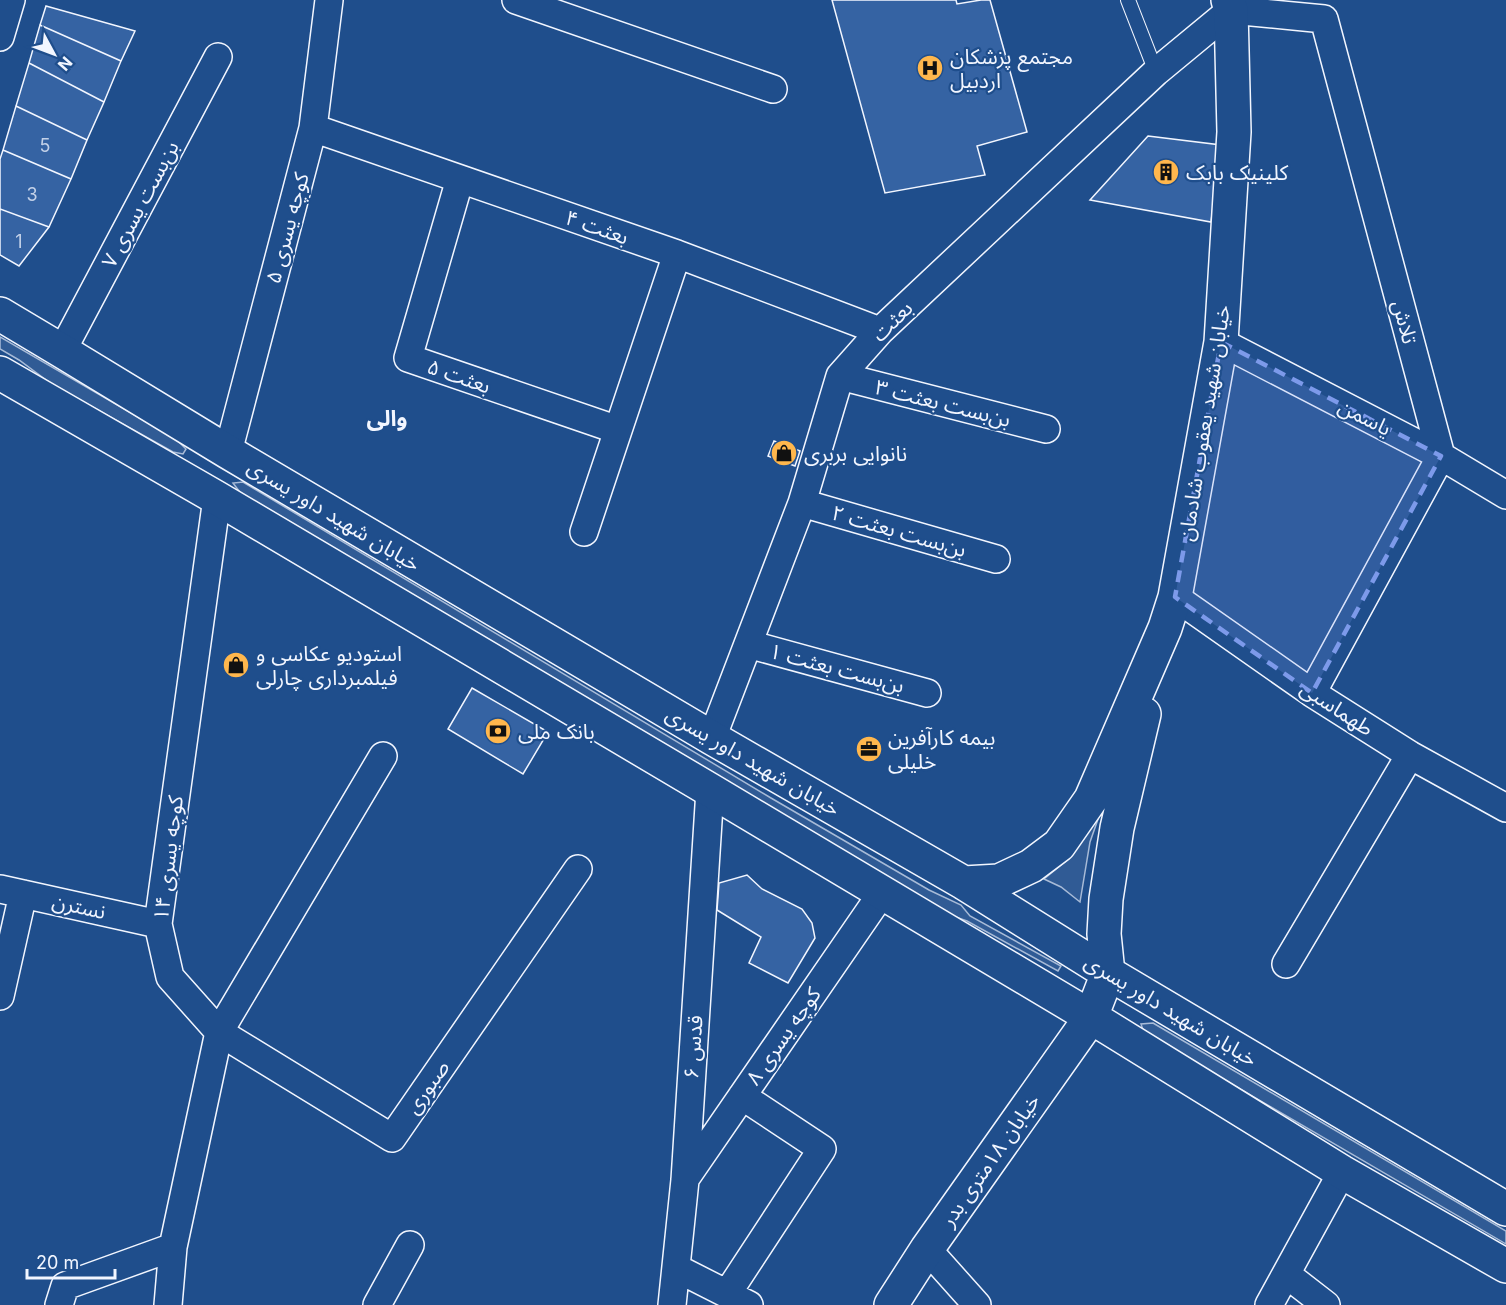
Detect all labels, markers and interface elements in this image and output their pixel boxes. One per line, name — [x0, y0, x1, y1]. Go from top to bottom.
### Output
north arrow — [24, 24, 84, 84]
place label: مجتمع پزشکان اردبیل — [950, 44, 1073, 93]
text: N — [54, 53, 77, 75]
hospital icon: مجتمع پزشکان اردبیل — [915, 53, 945, 83]
house number: 5 — [40, 135, 50, 156]
street label: بن‌بست یسری ۷ — [96, 136, 184, 272]
building icon: کلینیک بابک — [1151, 157, 1181, 187]
place label: کلینیک بابک — [1186, 160, 1288, 185]
street label: کوچه یسری ۵ — [260, 170, 315, 286]
house number: 3 — [26, 184, 38, 205]
street label: بعثت ۴ — [562, 205, 632, 249]
house number: 1 — [15, 231, 23, 252]
street label: بعثت — [866, 295, 918, 347]
street label: تلاش — [1387, 297, 1423, 347]
street label: خیابان شهید یعقوب شادمان — [1173, 303, 1235, 543]
street label: بعثت ۵ — [424, 354, 494, 398]
street label: بن‌بست بعثت ۳ — [873, 374, 1013, 432]
street label: یاسمن — [1334, 393, 1396, 441]
district label: والی — [366, 405, 408, 431]
shop icon: نانوایی بربری — [769, 438, 799, 468]
place label: نانوایی بربری — [804, 441, 907, 466]
street label: خیابان شهید داور یسری — [243, 454, 425, 576]
street label: بن‌بست بعثت ۲ — [829, 500, 969, 562]
street label: بن‌بست بعثت ۱ — [767, 638, 907, 698]
place label: استودیو عکاسی و فیلمبرداری چارلی — [256, 641, 402, 691]
shop icon: استودیو عکاسی و فیلمبرداری چارلی — [221, 650, 251, 680]
street label: طهماسبی — [1296, 675, 1378, 741]
street label: خیابان شهید داور یسری — [662, 701, 844, 821]
bank icon: بانک ملی — [483, 716, 513, 746]
place label: بانک ملی — [518, 719, 595, 744]
place label: بیمه کارآفرین خلیلی — [888, 725, 995, 774]
office icon: بیمه کارآفرین خلیلی — [854, 734, 884, 764]
street label: کوچه یسری ۱۴ — [148, 794, 189, 922]
street label: نسترن — [50, 888, 108, 924]
street label: خیابان شهید داور یسری — [1080, 949, 1262, 1071]
street label: کوچه یسری ۸ — [740, 982, 827, 1090]
street label: قدس ۶ — [678, 1014, 708, 1080]
street label: صبوری — [400, 1055, 454, 1119]
street label: خیابان ۱۸متری بدر — [934, 1089, 1045, 1232]
scale bar — [27, 1242, 116, 1280]
text: 20 m — [36, 1252, 79, 1273]

